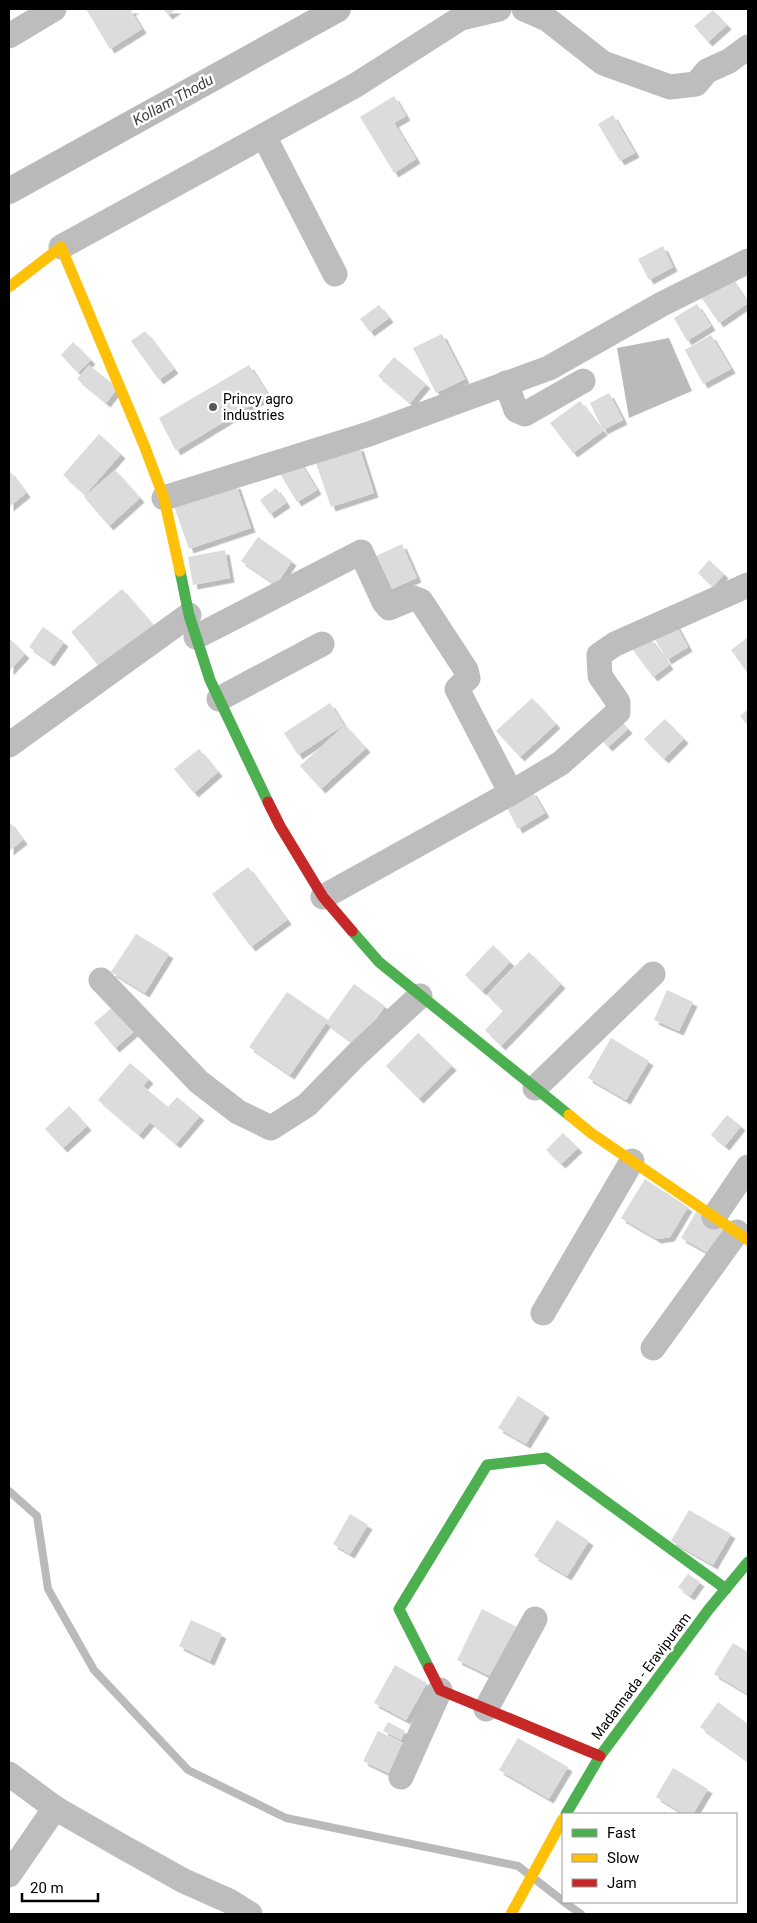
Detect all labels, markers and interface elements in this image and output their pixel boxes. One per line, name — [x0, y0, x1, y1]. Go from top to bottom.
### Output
water label: Kollam Thodu — [129, 70, 217, 130]
place label: Princy agro industries — [223, 391, 293, 423]
marker: Princy agro industries — [207, 401, 219, 413]
street label: Madannada - Eravipuram — [588, 1609, 694, 1743]
legend — [562, 1813, 737, 1903]
text: Fast — [607, 1824, 636, 1842]
text: Slow — [607, 1849, 639, 1867]
scale bar — [22, 1870, 99, 1902]
text: Jam — [607, 1874, 637, 1892]
text: 20 m — [30, 1879, 64, 1897]

